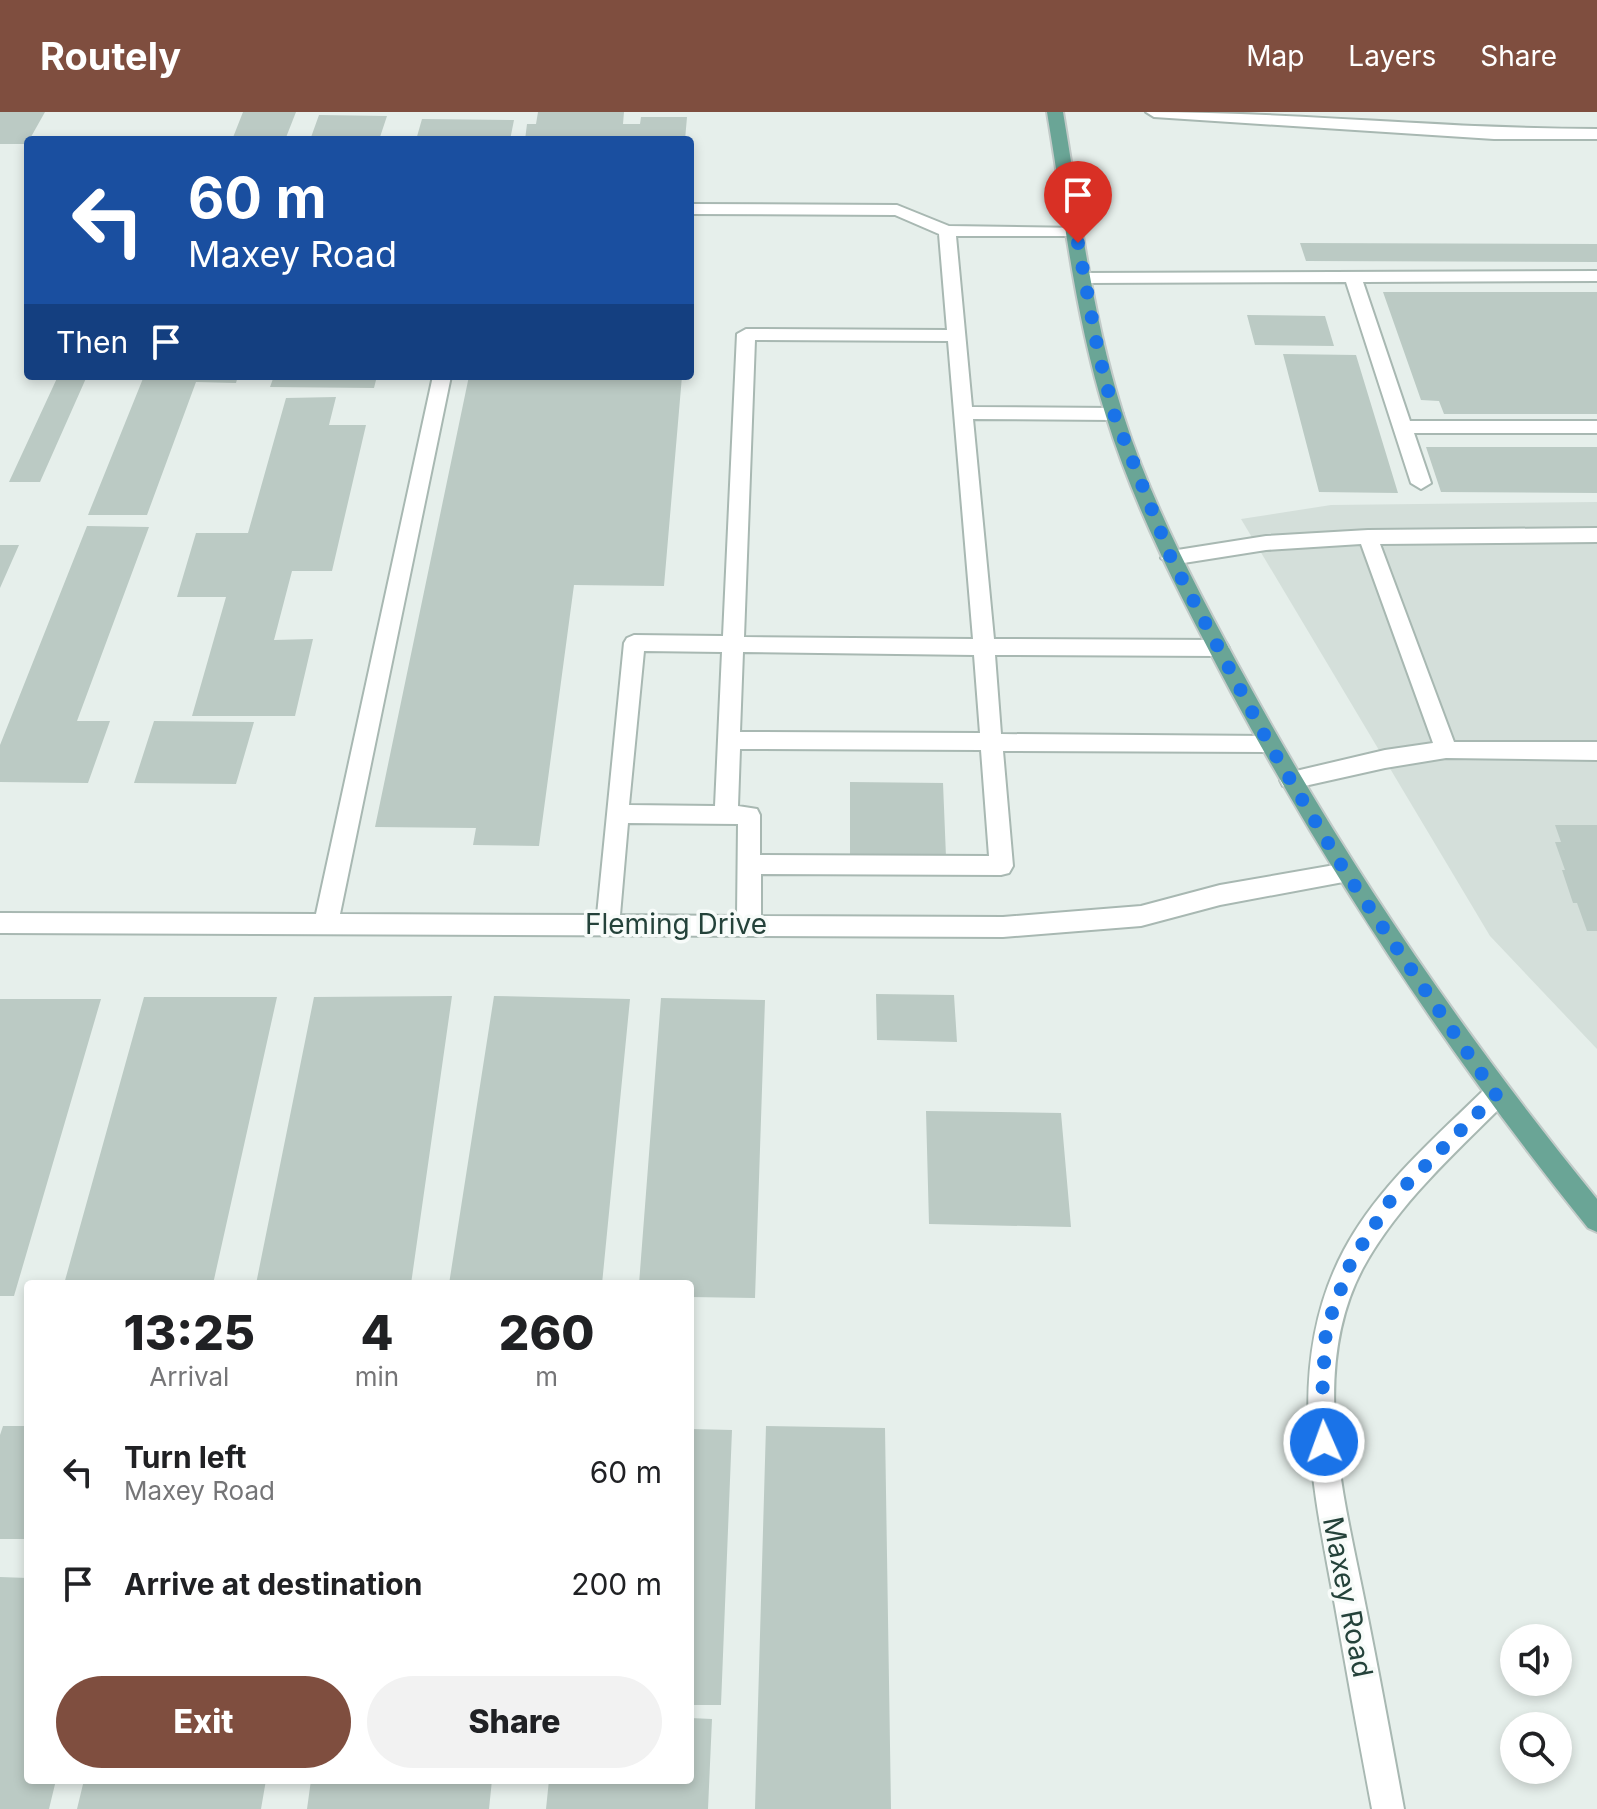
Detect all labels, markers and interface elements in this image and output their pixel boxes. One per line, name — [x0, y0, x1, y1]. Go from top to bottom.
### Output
text: Routely — [40, 33, 181, 79]
text: Map — [1246, 39, 1304, 73]
text: Layers — [1348, 39, 1436, 73]
text: Share — [1480, 39, 1557, 73]
pin — [1044, 161, 1112, 243]
text: 60 m — [188, 164, 327, 232]
icon: left — [56, 168, 160, 272]
icon: arrive — [1056, 173, 1100, 217]
text: Maxey Road — [188, 232, 397, 276]
icon: arrive — [144, 320, 188, 364]
text: Then — [56, 324, 128, 360]
street label: Fleming Drive — [585, 907, 767, 941]
text: 13:25 — [124, 1303, 255, 1362]
text: 4 — [360, 1303, 393, 1362]
text: 260 — [499, 1303, 594, 1362]
text: Arrival — [149, 1361, 229, 1392]
text: min — [355, 1361, 399, 1392]
text: m — [535, 1361, 558, 1392]
position arrow — [1282, 1400, 1366, 1484]
text: Turn left — [124, 1439, 246, 1475]
icon: left — [56, 1450, 100, 1494]
text: 60 m — [590, 1454, 662, 1490]
text: Maxey Road — [124, 1475, 275, 1506]
street label: Maxey Road — [1316, 1514, 1380, 1680]
icon: arrive — [56, 1562, 100, 1606]
text: Arrive at destination — [124, 1566, 422, 1602]
text: 200 m — [571, 1566, 662, 1602]
map controls — [1500, 1624, 1572, 1784]
button: sound — [1500, 1624, 1572, 1696]
button: Exit — [56, 1676, 351, 1768]
button: Share — [367, 1676, 662, 1768]
button: search — [1500, 1712, 1572, 1784]

